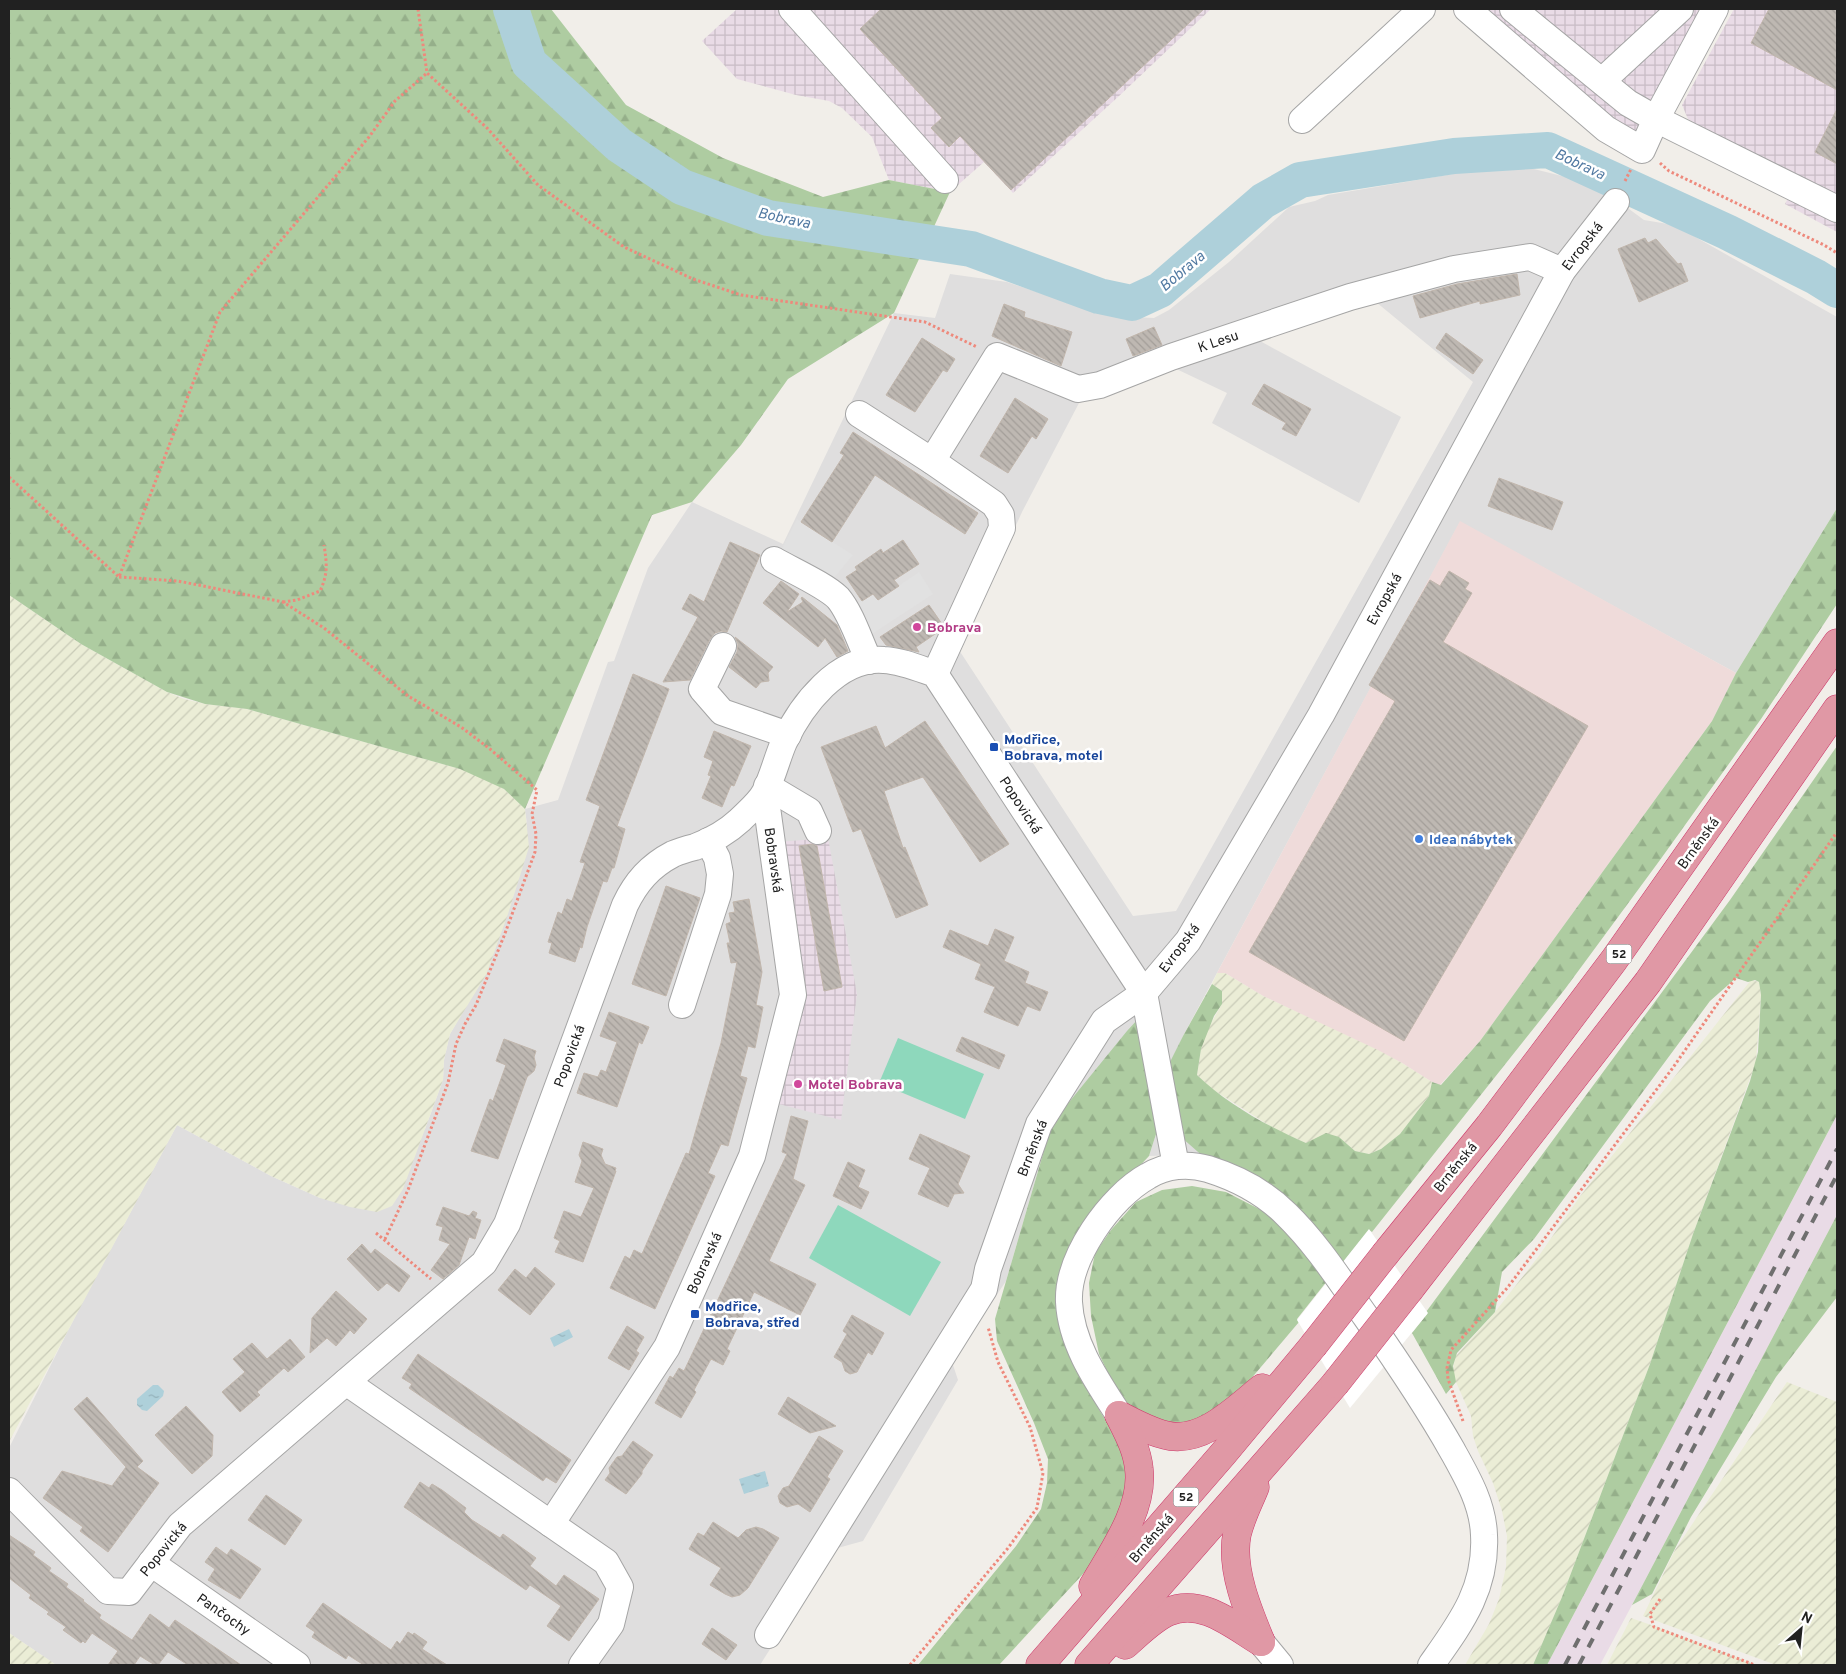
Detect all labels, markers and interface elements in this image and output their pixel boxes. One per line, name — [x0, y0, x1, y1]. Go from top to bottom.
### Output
water label: Bobrava — [1551, 146, 1608, 185]
water label: Bobrava — [756, 205, 812, 234]
street label: Evropská — [1559, 219, 1607, 275]
water label: Bobrava — [1157, 248, 1210, 297]
street label: K Lesu — [1196, 328, 1241, 357]
street label: Evropská — [1364, 571, 1407, 629]
place label: Bobrava — [927, 620, 981, 637]
marker: Bobrava — [911, 621, 923, 633]
place label: Modřice, Bobrava, motel — [1004, 732, 1103, 765]
marker: Modřice, Bobrava, motel — [988, 741, 1000, 753]
street label: Popovická — [995, 774, 1045, 838]
street label: Brněnská — [1675, 815, 1724, 873]
street label: Bobravská — [760, 827, 786, 894]
place label: Idea nábytek — [1429, 832, 1514, 849]
marker: Idea nábytek — [1413, 833, 1425, 845]
street label: Evropská — [1156, 921, 1204, 977]
road number: 52 — [1606, 944, 1632, 964]
street label: Popovická — [551, 1023, 590, 1090]
place label: Motel Bobrava — [808, 1077, 902, 1094]
marker: Motel Bobrava — [792, 1078, 804, 1090]
street label: Brněnská — [1015, 1118, 1052, 1179]
street label: Brněnská — [1431, 1139, 1482, 1196]
street label: Bobravská — [684, 1230, 726, 1297]
place label: Modřice, Bobrava, střed — [705, 1299, 800, 1332]
marker: Modřice, Bobrava, střed — [689, 1308, 701, 1320]
road number: 52 — [1174, 1488, 1198, 1506]
street label: Brněnská — [1126, 1511, 1178, 1567]
street label: Popovická — [137, 1519, 191, 1581]
street label: Pančochy — [193, 1591, 253, 1640]
north arrow — [1776, 1604, 1826, 1654]
text: N — [1798, 1609, 1815, 1629]

